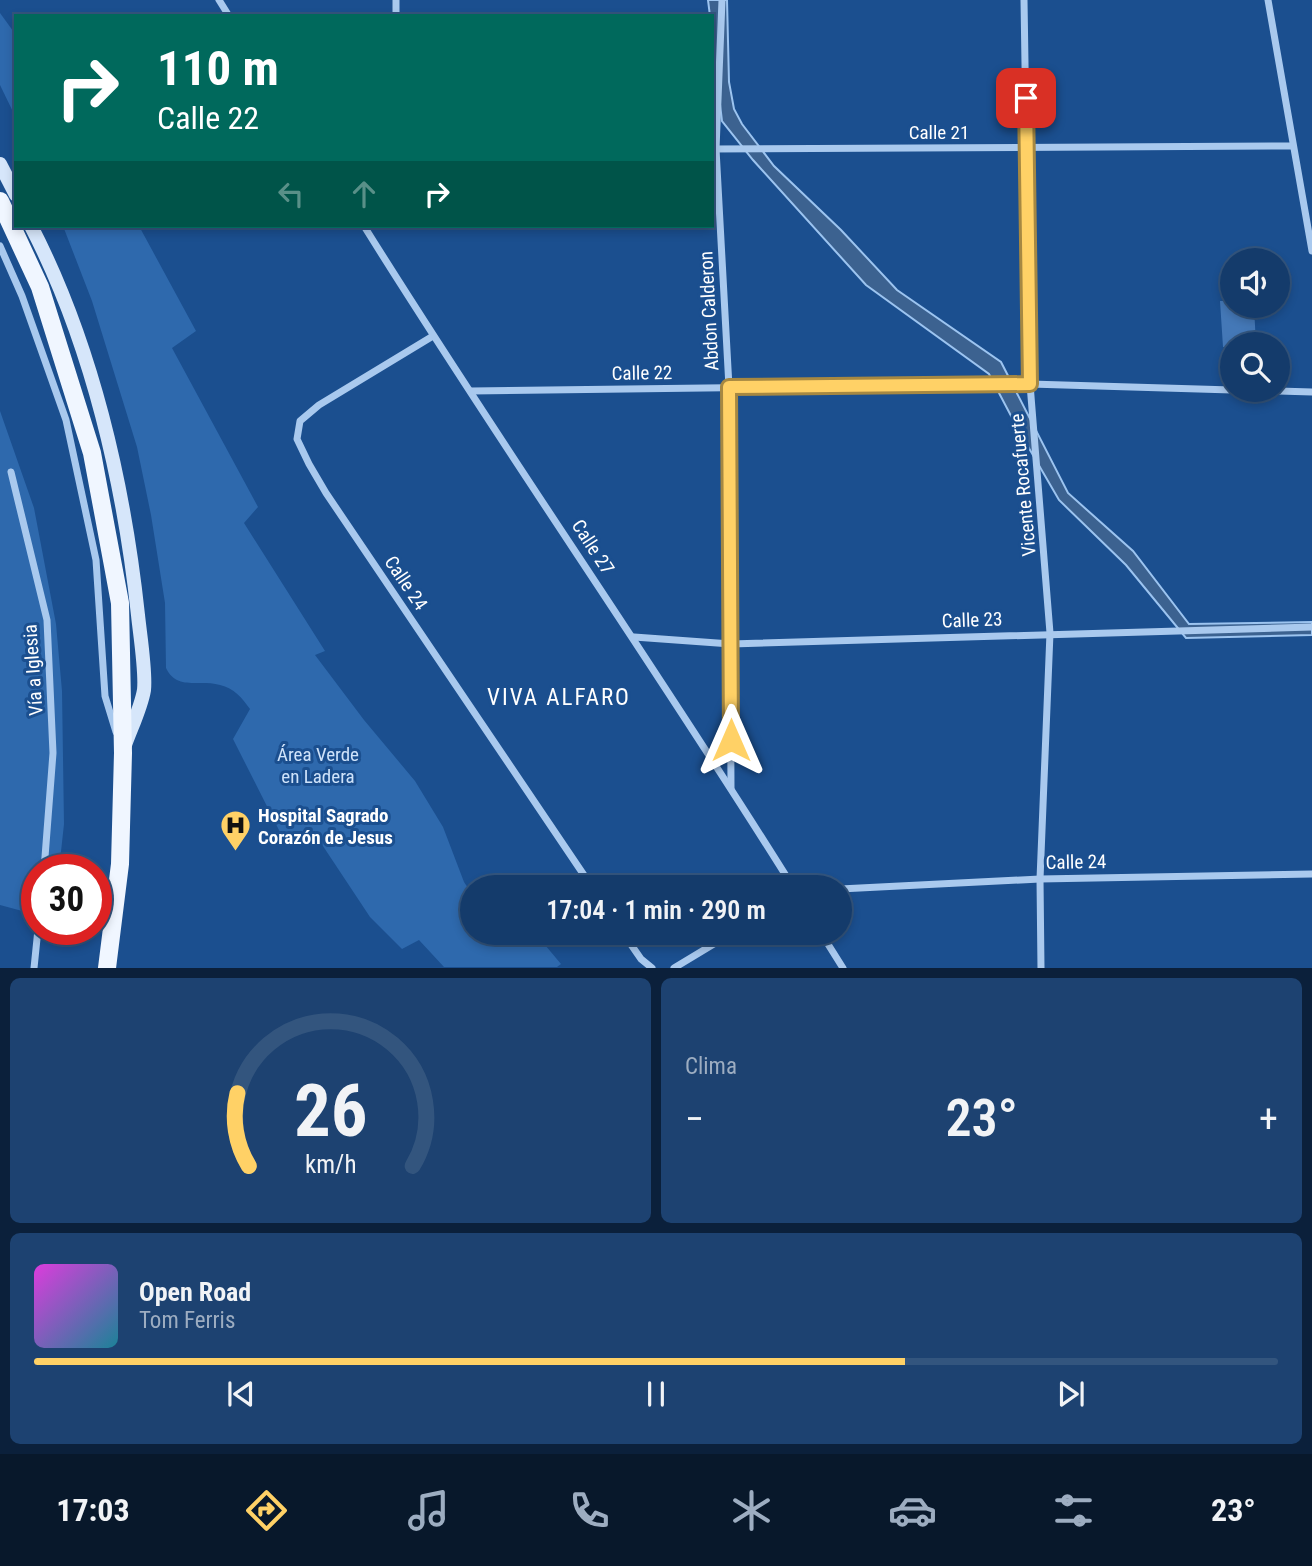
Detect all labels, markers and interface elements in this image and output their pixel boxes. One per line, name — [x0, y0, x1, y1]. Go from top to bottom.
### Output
text: 110 m — [157, 40, 279, 97]
icon: right — [42, 42, 133, 133]
pin — [996, 68, 1056, 128]
icon: arrive — [1007, 79, 1045, 117]
text: Calle 22 — [157, 99, 259, 137]
street label: Calle 21 — [909, 121, 969, 144]
icon: left — [272, 175, 310, 213]
icon: ahead — [345, 175, 383, 213]
icon: right — [418, 175, 456, 213]
map controls — [1220, 248, 1290, 402]
button: sound — [1220, 248, 1290, 318]
street label: Abdon Calderon — [694, 251, 724, 371]
button: search — [1220, 332, 1290, 402]
street label: Calle 22 — [611, 361, 673, 385]
street label: Vicente Rocafuerte — [1005, 413, 1041, 557]
street label: Calle 27 — [567, 515, 619, 579]
street label: Calle 24 — [380, 551, 432, 615]
street label: Calle 23 — [941, 607, 1003, 633]
street label: Vía a Iglesia — [18, 624, 48, 716]
district label: VIVA ALFARO — [487, 684, 631, 711]
position arrow — [694, 703, 768, 777]
park label: Área Verde en Ladera — [277, 743, 359, 788]
place label: Hospital Sagrado Corazón de Jesus — [258, 804, 393, 849]
hospital icon: Hospital Sagrado Corazón de Jesus — [218, 809, 252, 853]
street label: Calle 24 — [1045, 850, 1107, 874]
speed limit sign: 30 — [21, 854, 112, 945]
text: 17:04 · 1 min · 290 m — [546, 895, 766, 925]
text: Clima — [685, 1053, 737, 1080]
text: 26 — [294, 1069, 367, 1155]
text: 23° — [945, 1088, 1018, 1149]
text: − — [685, 1097, 704, 1141]
text: + — [1259, 1097, 1278, 1141]
text: km/h — [305, 1150, 356, 1179]
text: Open Road — [139, 1277, 251, 1307]
text: Tom Ferris — [139, 1307, 235, 1334]
icon: previous — [222, 1375, 260, 1413]
icon: pause — [637, 1375, 675, 1413]
icon: next — [1052, 1375, 1090, 1413]
icon: directions — [242, 1486, 291, 1535]
icon: music — [404, 1486, 453, 1535]
icon: phone — [565, 1486, 614, 1535]
icon: climate — [727, 1486, 776, 1535]
icon: car — [888, 1486, 937, 1535]
icon: filters — [1049, 1486, 1098, 1535]
text: 17:03 — [56, 1491, 130, 1529]
text: 23° — [1211, 1491, 1256, 1529]

